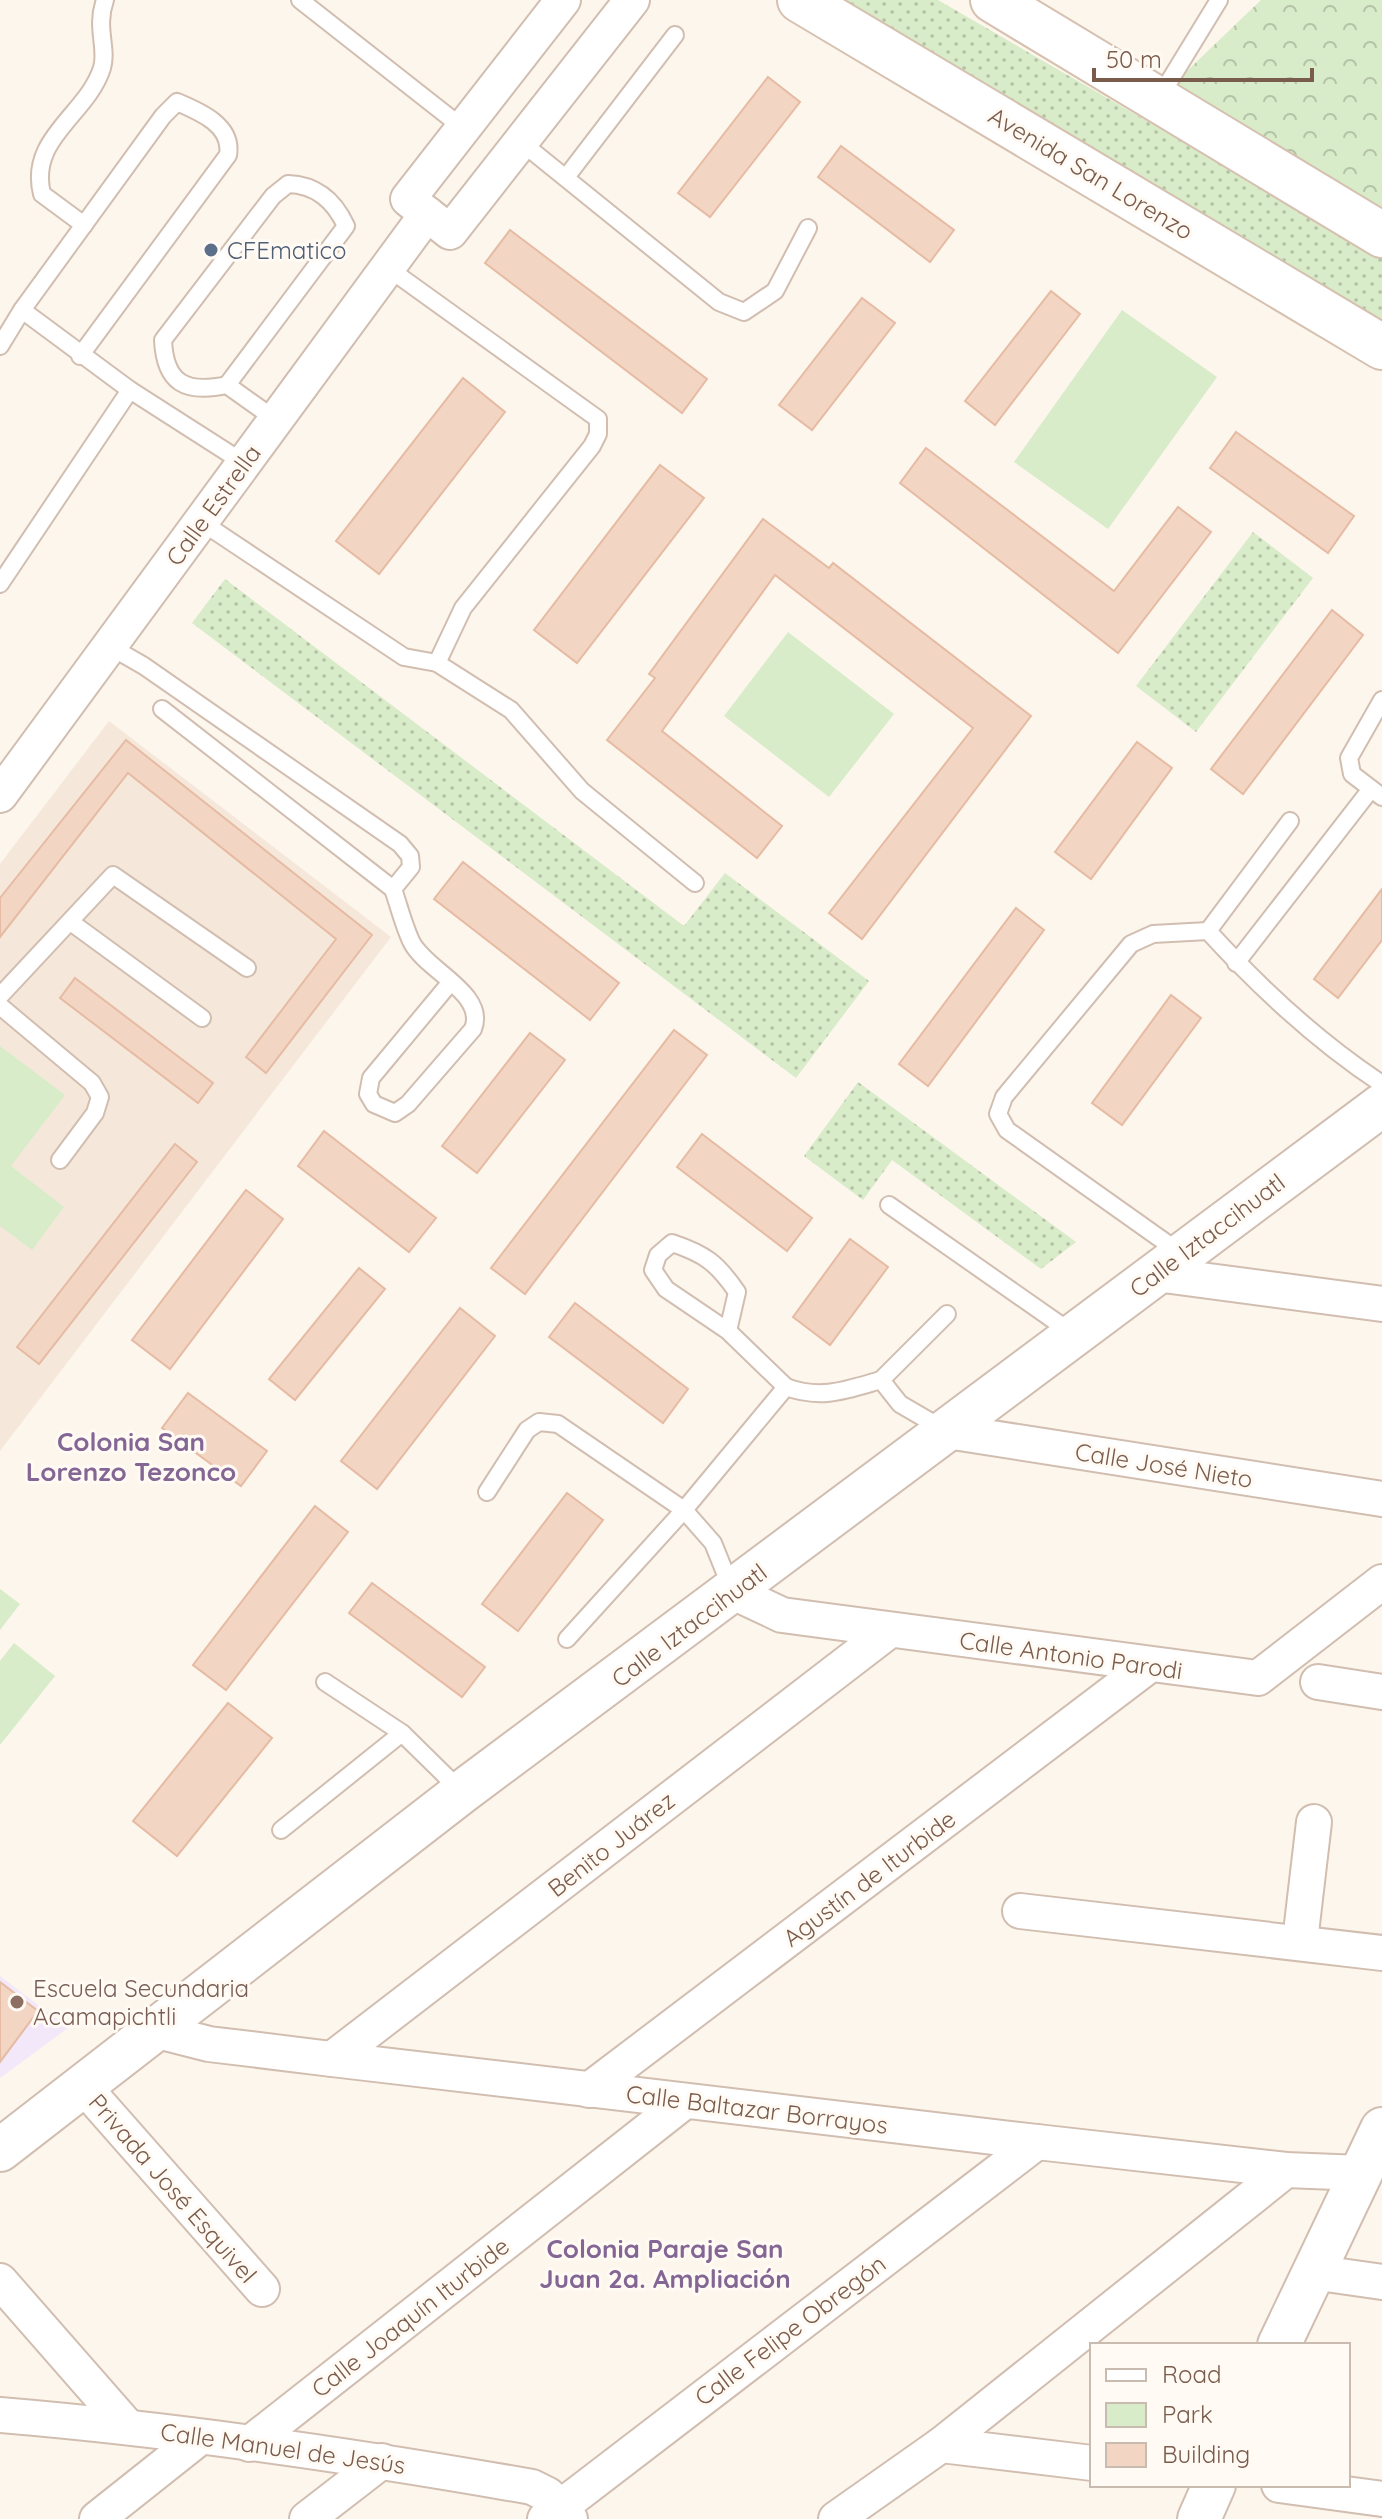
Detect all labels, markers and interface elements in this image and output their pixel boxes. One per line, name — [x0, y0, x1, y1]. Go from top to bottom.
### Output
scale bar — [1094, 32, 1312, 82]
text: 50 m — [1106, 44, 1162, 74]
street label: Avenida San Lorenzo — [983, 100, 1199, 246]
place label: CFEmatico — [227, 235, 347, 265]
marker: CFEmatico — [202, 241, 220, 259]
street label: Calle Estrella — [159, 439, 267, 571]
street label: Calle Iztaccihuatl — [1123, 1167, 1291, 1303]
district label: Colonia San Lorenzo Tezonco — [26, 1425, 236, 1488]
street label: Calle José Nieto — [1073, 1436, 1255, 1494]
street label: Calle Iztaccihuatl — [605, 1557, 773, 1693]
street label: Calle Antonio Parodi — [958, 1625, 1184, 1685]
street label: Benito Juárez — [542, 1785, 680, 1903]
street label: Agustín de Iturbide — [777, 1803, 961, 1953]
place label: Escuela Secundaria Acamapichtli — [33, 1973, 249, 2031]
marker: Escuela Secundaria Acamapichtli — [8, 1993, 26, 2011]
street label: Calle Baltazar Borrayos — [624, 2078, 890, 2140]
street label: Privada José Esquivel — [83, 2087, 263, 2289]
street label: Calle Joaquín Iturbide — [305, 2231, 515, 2403]
district label: Colonia Paraje San Juan 2a. Ampliación — [539, 2232, 791, 2295]
street label: Calle Felipe Obregón — [688, 2248, 892, 2412]
legend — [1090, 2343, 1350, 2487]
text: Road — [1162, 2359, 1222, 2389]
text: Park — [1162, 2399, 1213, 2429]
street label: Calle Manuel de Jesús — [159, 2416, 407, 2480]
text: Building — [1162, 2439, 1250, 2469]

